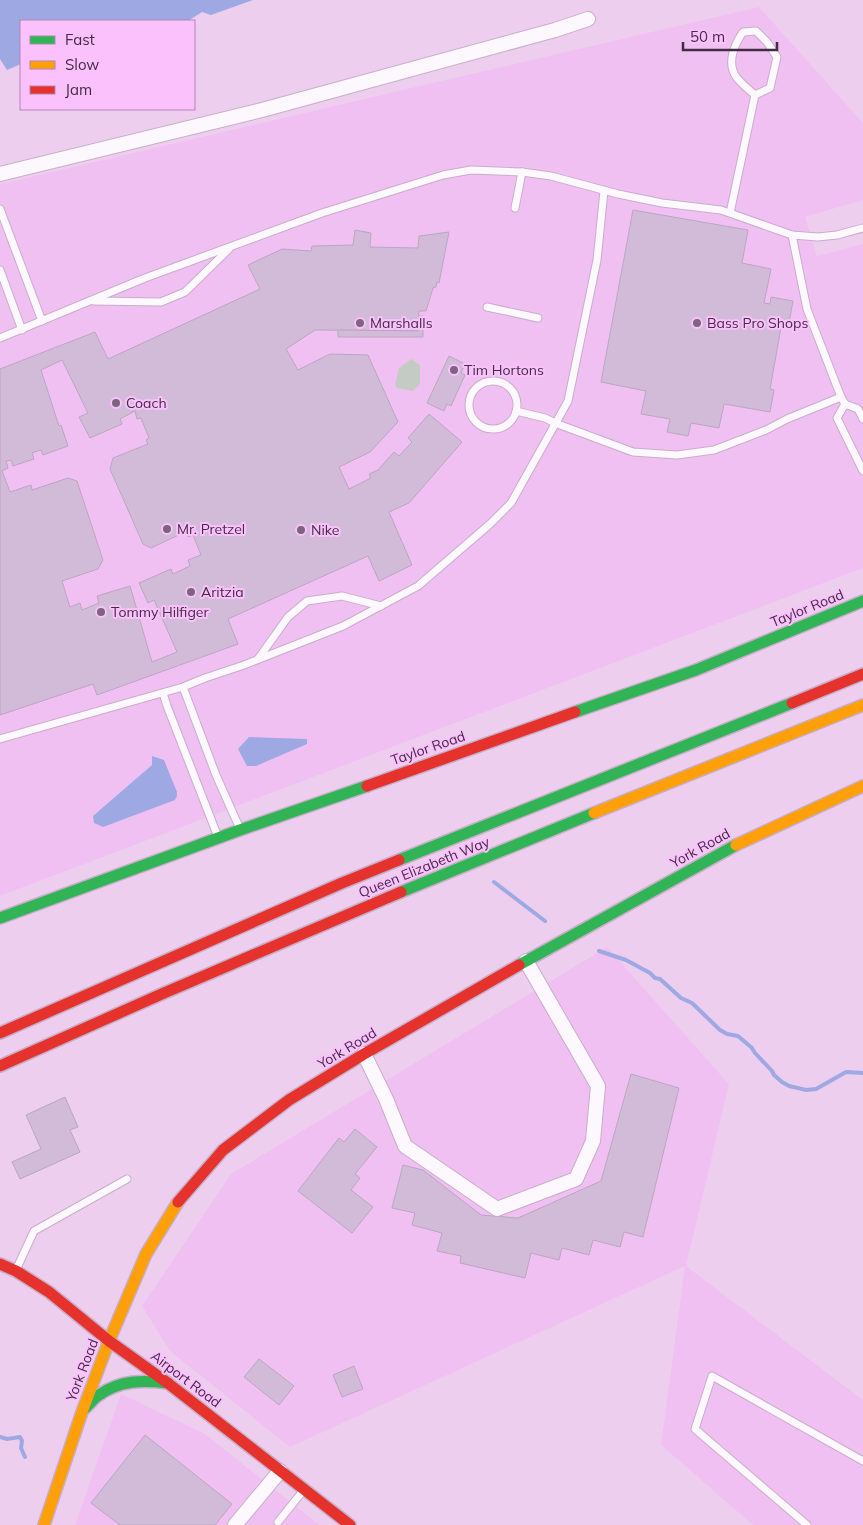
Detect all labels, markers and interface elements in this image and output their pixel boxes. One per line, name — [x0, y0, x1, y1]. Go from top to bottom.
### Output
legend — [20, 20, 195, 110]
scale bar — [683, 20, 777, 52]
text: 50 m — [690, 27, 725, 46]
text: Fast — [65, 30, 95, 49]
text: Slow — [65, 55, 99, 74]
text: Jam — [65, 80, 92, 99]
place label: Marshalls — [370, 314, 433, 332]
place label: Bass Pro Shops — [707, 314, 808, 332]
marker: Marshalls — [354, 317, 366, 329]
marker: Bass Pro Shops — [691, 317, 703, 329]
place label: Tim Hortons — [464, 361, 544, 379]
marker: Tim Hortons — [448, 364, 460, 376]
place label: Coach — [126, 394, 167, 412]
marker: Coach — [110, 397, 122, 409]
place label: Mr. Pretzel — [177, 520, 245, 538]
place label: Nike — [311, 521, 339, 539]
marker: Mr. Pretzel — [161, 523, 173, 535]
marker: Nike — [295, 524, 307, 536]
place label: Aritzia — [201, 583, 244, 601]
street label: Taylor Road — [768, 585, 846, 631]
marker: Aritzia — [185, 586, 197, 598]
place label: Tommy Hilfiger — [111, 603, 209, 621]
marker: Tommy Hilfiger — [95, 606, 107, 618]
street label: Taylor Road — [388, 727, 468, 769]
street label: York Road — [666, 824, 733, 872]
street label: Queen Elizabeth Way — [356, 832, 493, 902]
street label: York Road — [313, 1023, 380, 1073]
street label: York Road — [61, 1336, 102, 1405]
street label: Airport Road — [147, 1347, 225, 1411]

